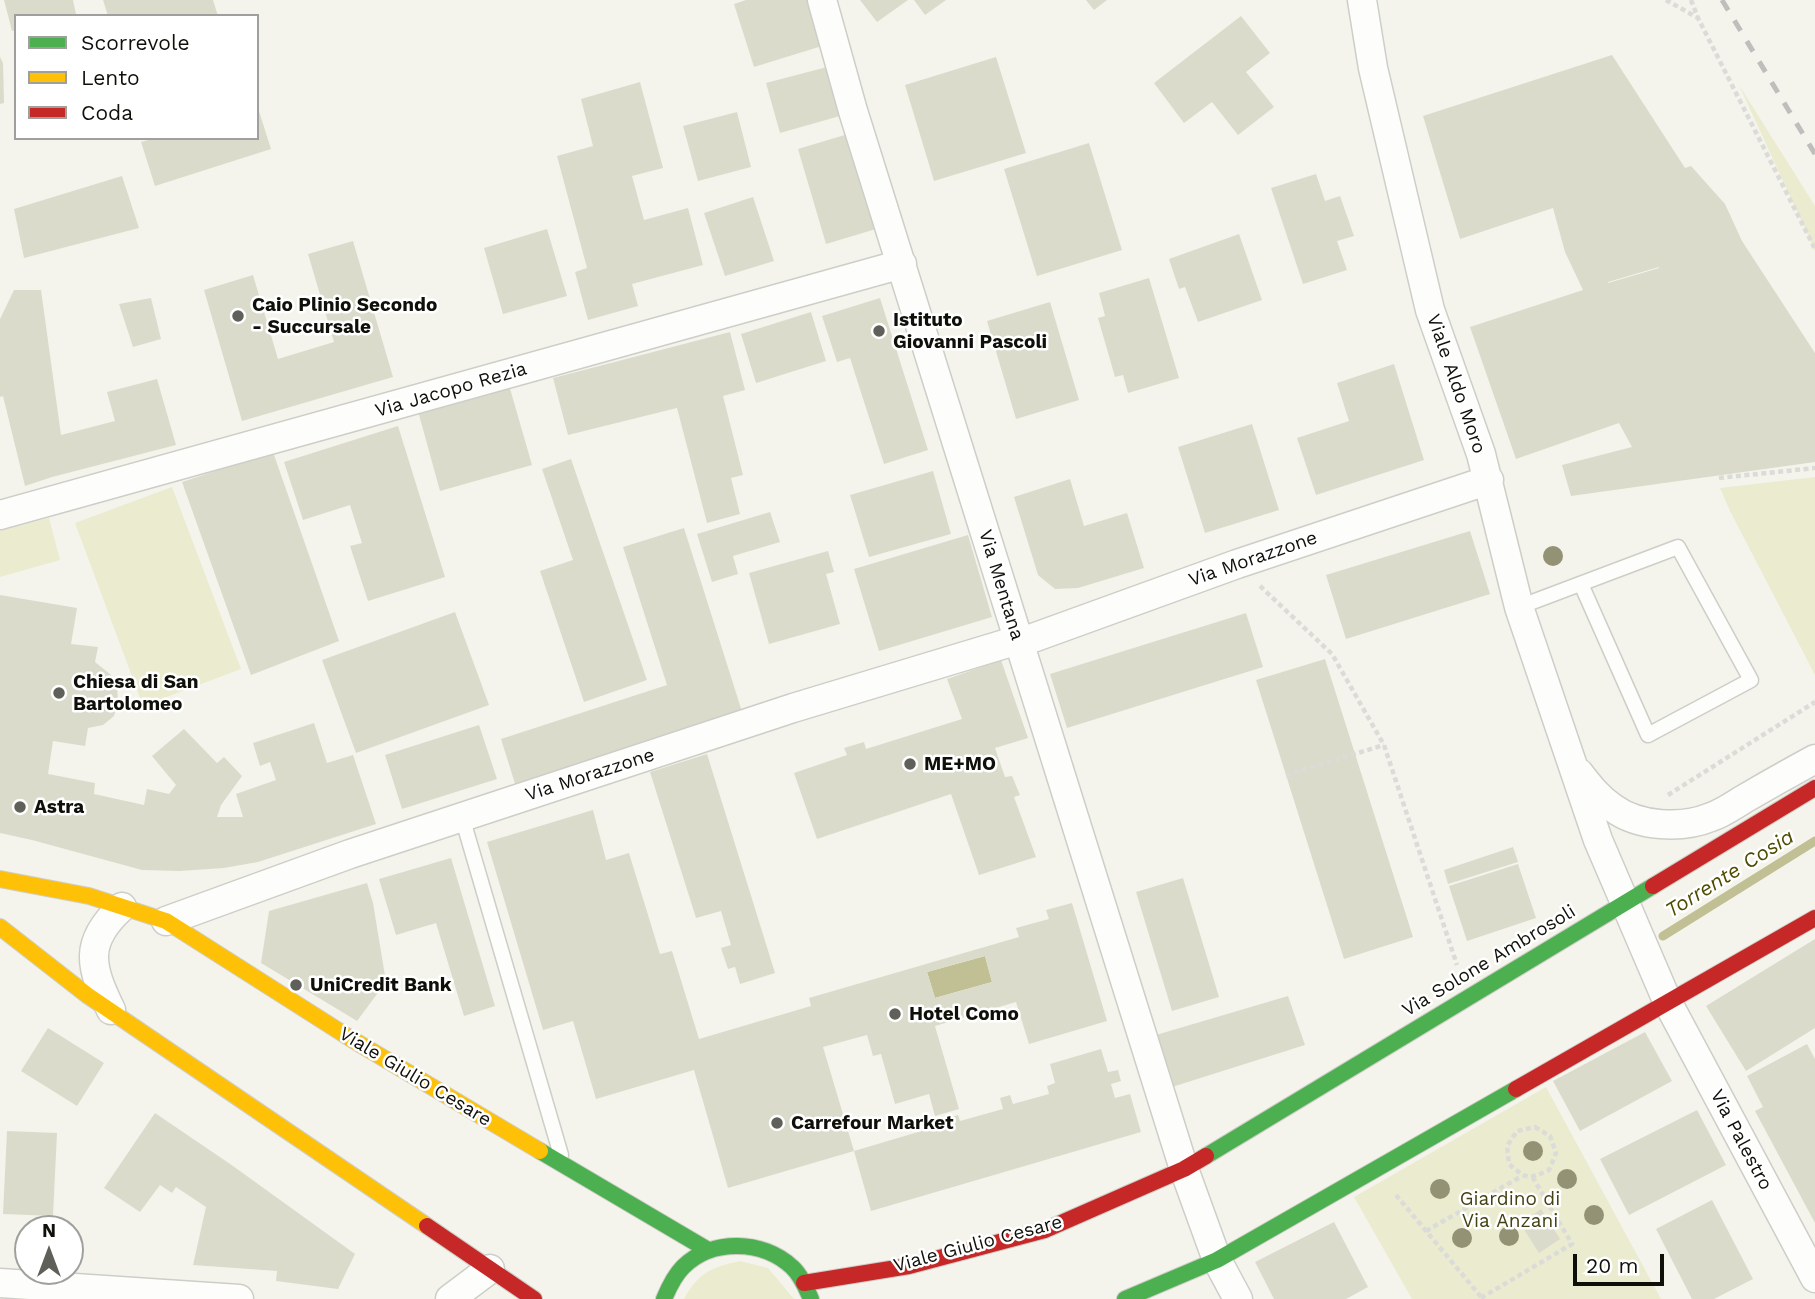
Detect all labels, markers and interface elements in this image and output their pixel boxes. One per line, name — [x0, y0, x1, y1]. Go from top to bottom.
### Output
legend — [14, 14, 259, 140]
text: Scorrevole — [81, 30, 190, 55]
text: Lento — [81, 65, 140, 90]
text: Coda — [81, 100, 133, 125]
place label: Caio Plinio Secondo - Succursale — [252, 294, 437, 338]
marker: Caio Plinio Secondo - Succursale — [230, 308, 246, 324]
place label: Istituto Giovanni Pascoli — [893, 309, 1047, 353]
street label: Viale Aldo Moro — [1421, 311, 1491, 457]
marker: Istituto Giovanni Pascoli — [871, 323, 887, 339]
street label: Via Jacopo Rezia — [372, 357, 530, 423]
street label: Via Morazzone — [1186, 526, 1320, 592]
street label: Via Mentana — [973, 527, 1029, 643]
place label: Chiesa di San Bartolomeo — [73, 671, 199, 715]
marker: Chiesa di San Bartolomeo — [51, 685, 67, 701]
street label: Via Morazzone — [522, 743, 658, 807]
place label: ME+MO — [924, 753, 996, 775]
marker: ME+MO — [902, 756, 918, 772]
place label: Astra — [34, 796, 84, 818]
marker: Astra — [12, 799, 28, 815]
water label: Torrente Cosia — [1661, 824, 1799, 924]
street label: Via Solone Ambrosoli — [1398, 900, 1580, 1022]
place label: UniCredit Bank — [310, 974, 452, 996]
marker: UniCredit Bank — [288, 977, 304, 993]
place label: Hotel Como — [909, 1003, 1019, 1025]
marker: Hotel Como — [887, 1006, 903, 1022]
street label: Viale Giulio Cesare — [335, 1022, 495, 1132]
street label: Via Palestro — [1705, 1086, 1777, 1194]
place label: Carrefour Market — [791, 1112, 954, 1134]
marker: Carrefour Market — [769, 1115, 785, 1131]
park label: Giardino di Via Anzani — [1460, 1188, 1560, 1232]
street label: Viale Giulio Cesare — [891, 1210, 1065, 1278]
north arrow — [14, 1215, 84, 1285]
text: N — [42, 1219, 56, 1242]
scale bar — [1577, 1240, 1668, 1284]
text: 20 m — [1586, 1253, 1638, 1278]

